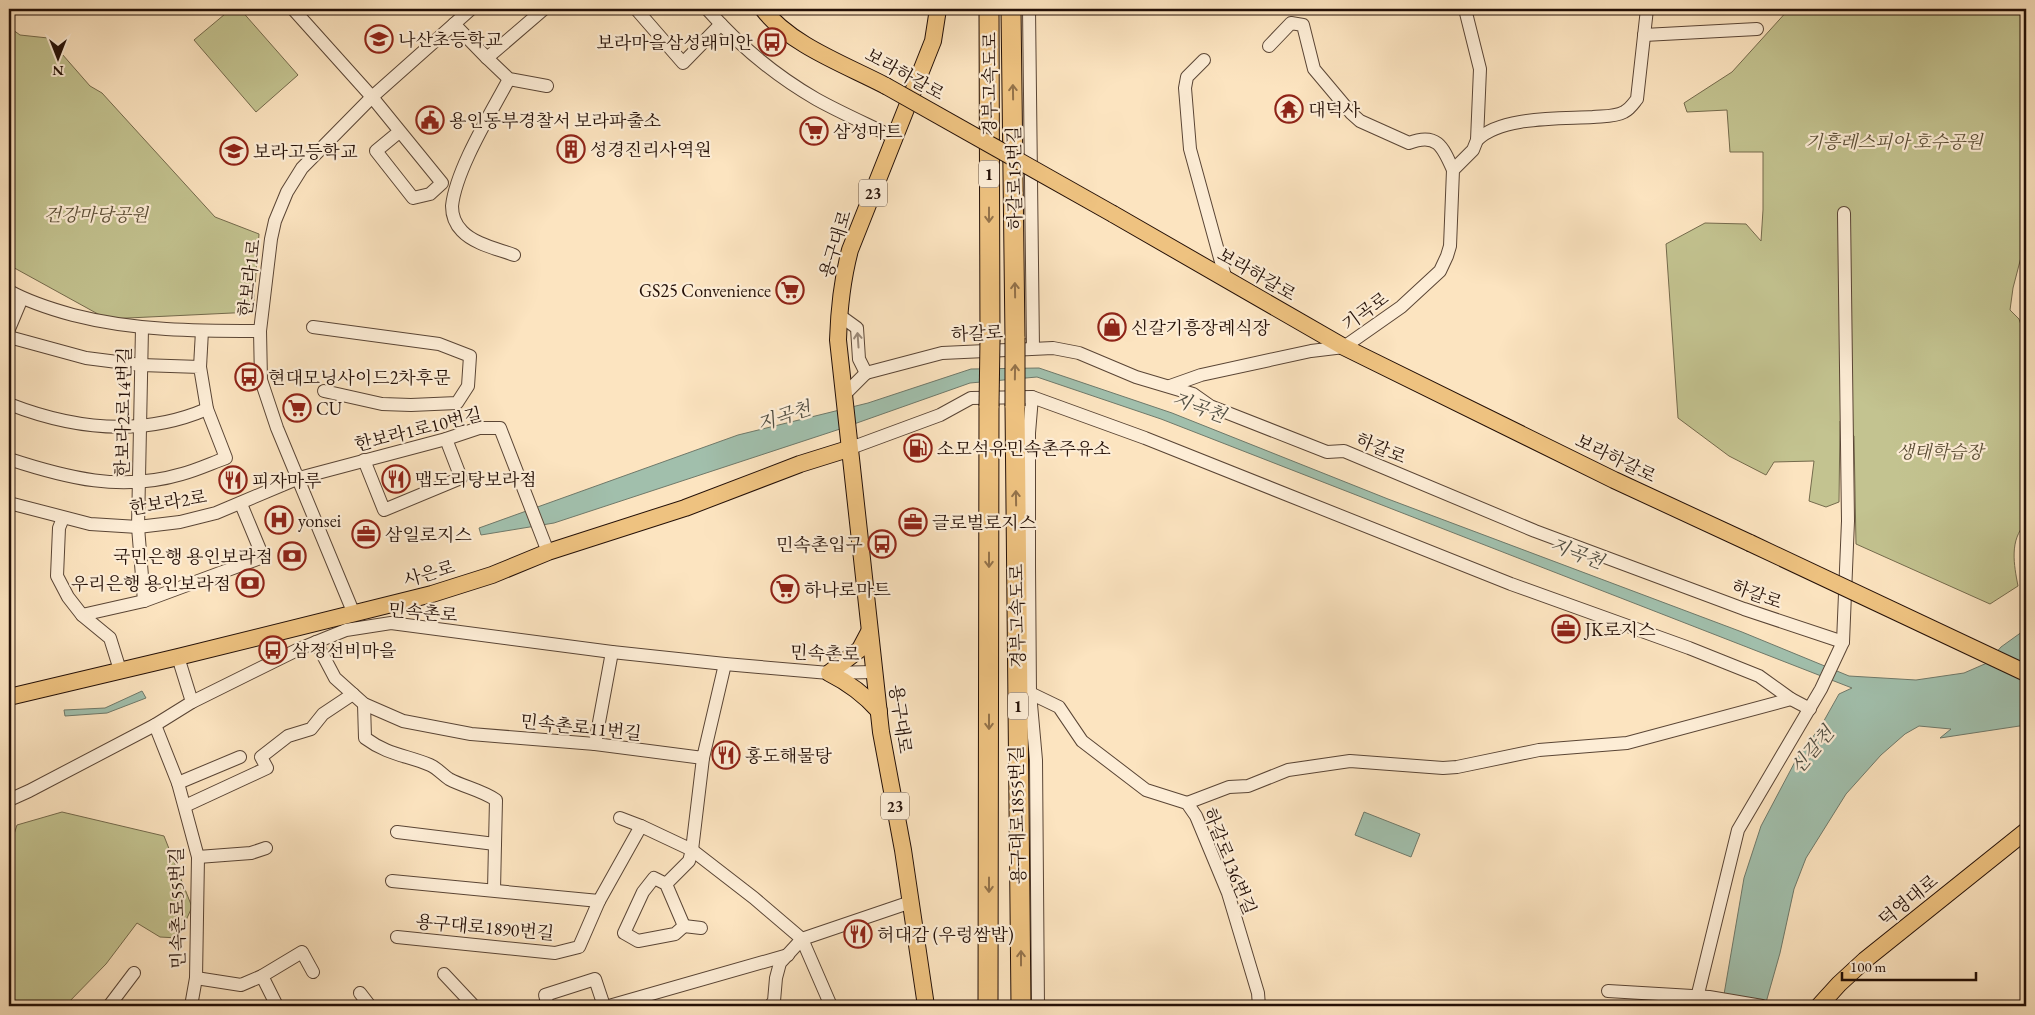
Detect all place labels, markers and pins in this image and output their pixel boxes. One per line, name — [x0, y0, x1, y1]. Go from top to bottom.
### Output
school or university icon: 나산초등학교 — [364, 24, 394, 54]
bus stop icon: 보라마을삼성래미안 — [757, 27, 787, 57]
place label: 나산초등학교 — [398, 28, 503, 51]
place label: 보라마을삼성래미안 — [597, 31, 754, 54]
temple icon: 대덕사 — [1274, 94, 1304, 124]
place label: 대덕사 — [1308, 98, 1361, 121]
public building icon: 용인동부경찰서 보라파출소 — [415, 105, 445, 135]
place label: 용인동부경찰서 보라파출소 — [449, 109, 661, 132]
supermarket icon: 삼성마트 — [799, 116, 829, 146]
place label: 삼성마트 — [833, 120, 903, 143]
building icon: 성경진리사역원 — [556, 134, 586, 164]
school or university icon: 보라고등학교 — [219, 136, 249, 166]
place label: 성경진리사역원 — [590, 138, 712, 161]
place label: 보라고등학교 — [253, 140, 358, 163]
supermarket icon: GS25 Convenience — [775, 275, 805, 305]
place label: GS25 Convenience — [639, 279, 771, 302]
shop icon: 신갈기흥장례식장 — [1097, 312, 1127, 342]
place label: 신갈기흥장례식장 — [1131, 316, 1271, 339]
bus stop icon: 현대모닝사이드2차후문 — [234, 362, 264, 392]
place label: 현대모닝사이드2차후문 — [268, 366, 451, 389]
supermarket icon: CU — [282, 393, 312, 423]
place label: CU — [316, 397, 343, 420]
fuel station icon: 소모석유민속촌주유소 — [903, 433, 933, 463]
place label: 소모석유민속촌주유소 — [937, 437, 1111, 460]
restaurant icon: 맵도리탕보라점 — [381, 464, 411, 494]
restaurant icon: 피자마루 — [218, 465, 248, 495]
place label: 맵도리탕보라점 — [415, 468, 537, 491]
place label: 피자마루 — [252, 469, 322, 492]
hospital icon: yonsei — [264, 505, 294, 535]
office icon: 글로벌로지스 — [898, 507, 928, 537]
place label: yonsei — [298, 509, 342, 532]
place label: 글로벌로지스 — [932, 511, 1037, 534]
office icon: 삼일로지스 — [351, 519, 381, 549]
place label: 삼일로지스 — [385, 523, 473, 546]
bus stop icon: 민속촌입구 — [867, 529, 897, 559]
place label: 민속촌입구 — [776, 533, 863, 556]
bank icon: 국민은행 용인보라점 — [277, 541, 307, 571]
place label: 국민은행 용인보라점 — [113, 545, 273, 568]
bank icon: 우리은행 용인보라점 — [235, 568, 265, 598]
place label: 우리은행 용인보라점 — [71, 572, 231, 595]
supermarket icon: 하나로마트 — [770, 574, 800, 604]
place label: 하나로마트 — [804, 578, 892, 601]
office icon: JK로지스 — [1551, 614, 1581, 644]
place label: JK로지스 — [1583, 618, 1656, 641]
bus stop icon: 삼정선비마을 — [258, 635, 288, 665]
place label: 삼정선비마을 — [292, 639, 397, 662]
restaurant icon: 홍도해물탕 — [711, 740, 741, 770]
place label: 홍도해물탕 — [745, 744, 833, 767]
restaurant icon: 허대감 (우렁쌈밥) — [843, 919, 873, 949]
place label: 허대감 (우렁쌈밥) — [877, 923, 1014, 946]

